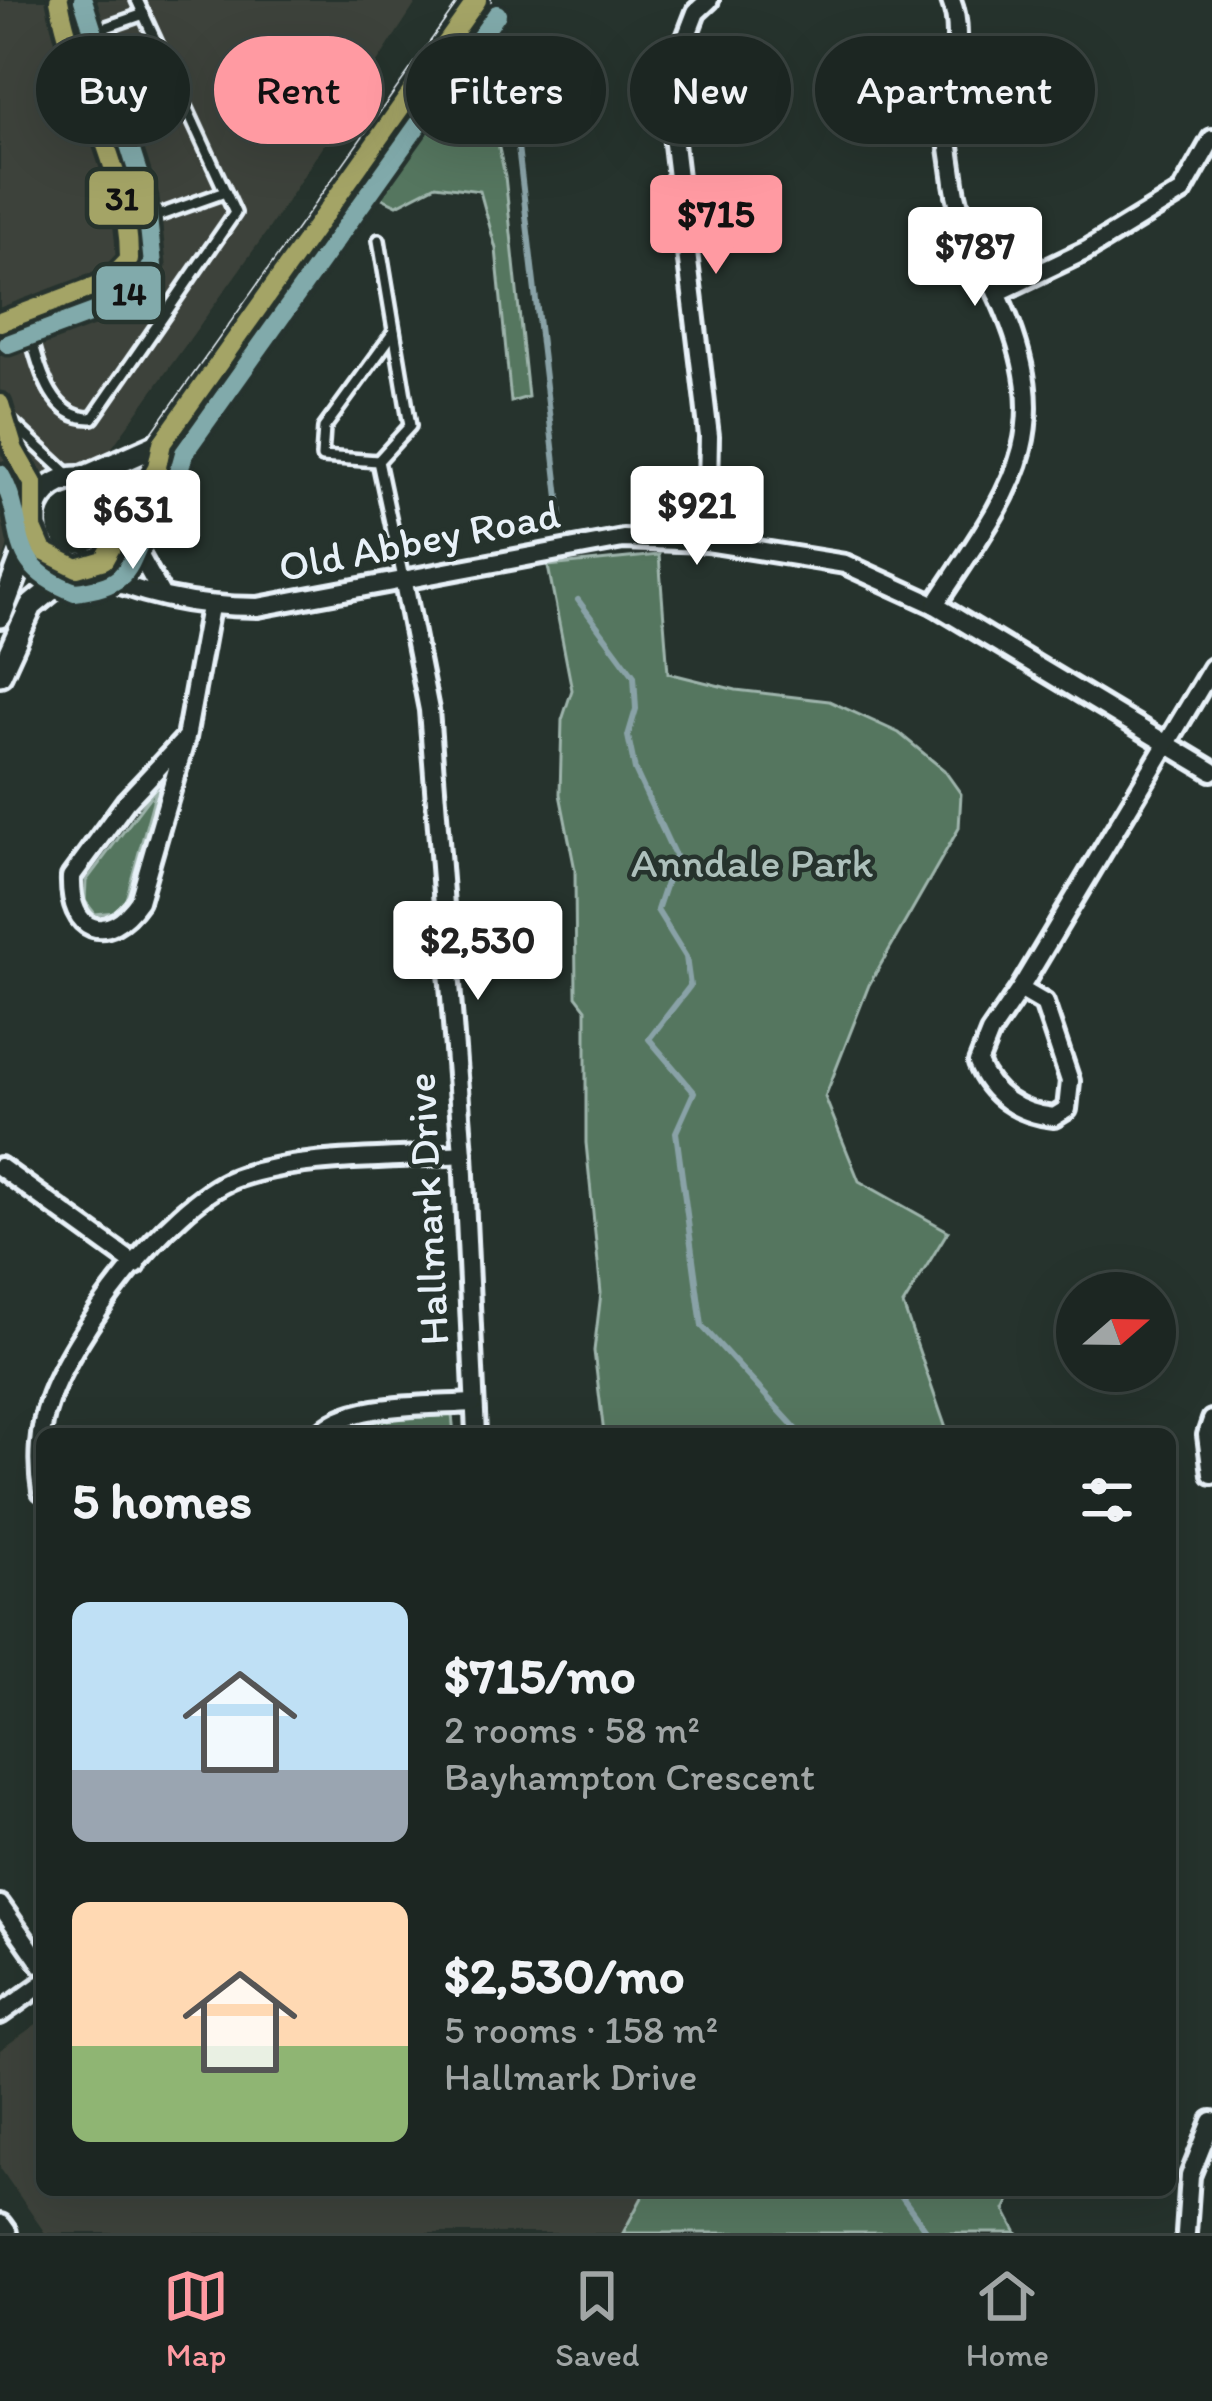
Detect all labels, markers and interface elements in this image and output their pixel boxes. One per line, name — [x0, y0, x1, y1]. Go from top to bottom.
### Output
chip: Buy — [36, 36, 190, 144]
chip: Rent — [214, 36, 382, 144]
chip: Filters — [406, 36, 606, 144]
chip: New — [630, 36, 791, 144]
chip: Apartment — [815, 36, 1095, 144]
line badge: 31 — [87, 169, 156, 227]
pin: $715 — [645, 175, 787, 277]
text: 31 — [105, 179, 139, 218]
text: $715 — [677, 190, 755, 237]
pin: $787 — [904, 207, 1046, 309]
text: $787 — [935, 222, 1015, 269]
line badge: 14 — [94, 264, 163, 322]
text: 14 — [111, 274, 147, 313]
pin: $921 — [626, 466, 768, 568]
pin: $631 — [62, 470, 204, 572]
text: $921 — [658, 481, 736, 528]
text: $631 — [93, 485, 173, 532]
street label: Old Abbey Road — [274, 488, 564, 592]
park label: Anndale Park — [631, 837, 873, 888]
pin: $2,530 — [380, 901, 576, 1003]
text: $2,530 — [420, 916, 536, 963]
street label: Hallmark Drive — [394, 1071, 460, 1347]
north arrow — [1056, 1272, 1176, 1392]
map controls — [1056, 1272, 1176, 1392]
icon: filters — [1074, 1467, 1140, 1533]
text: 5 homes — [72, 1470, 252, 1531]
text: $715/mo — [444, 1645, 636, 1706]
icon: home — [168, 1650, 312, 1794]
text: 2 rooms · 58 m² — [444, 1706, 700, 1753]
text: Bayhampton Crescent — [444, 1753, 815, 1800]
text: $2,530/mo — [444, 1945, 685, 2006]
icon: home — [168, 1950, 312, 2094]
text: 5 rooms · 158 m² — [444, 2006, 718, 2053]
text: Hallmark Drive — [444, 2053, 697, 2100]
tab: Map — [163, 2263, 229, 2374]
tab: Saved — [555, 2263, 639, 2374]
tab: Home — [966, 2263, 1049, 2374]

